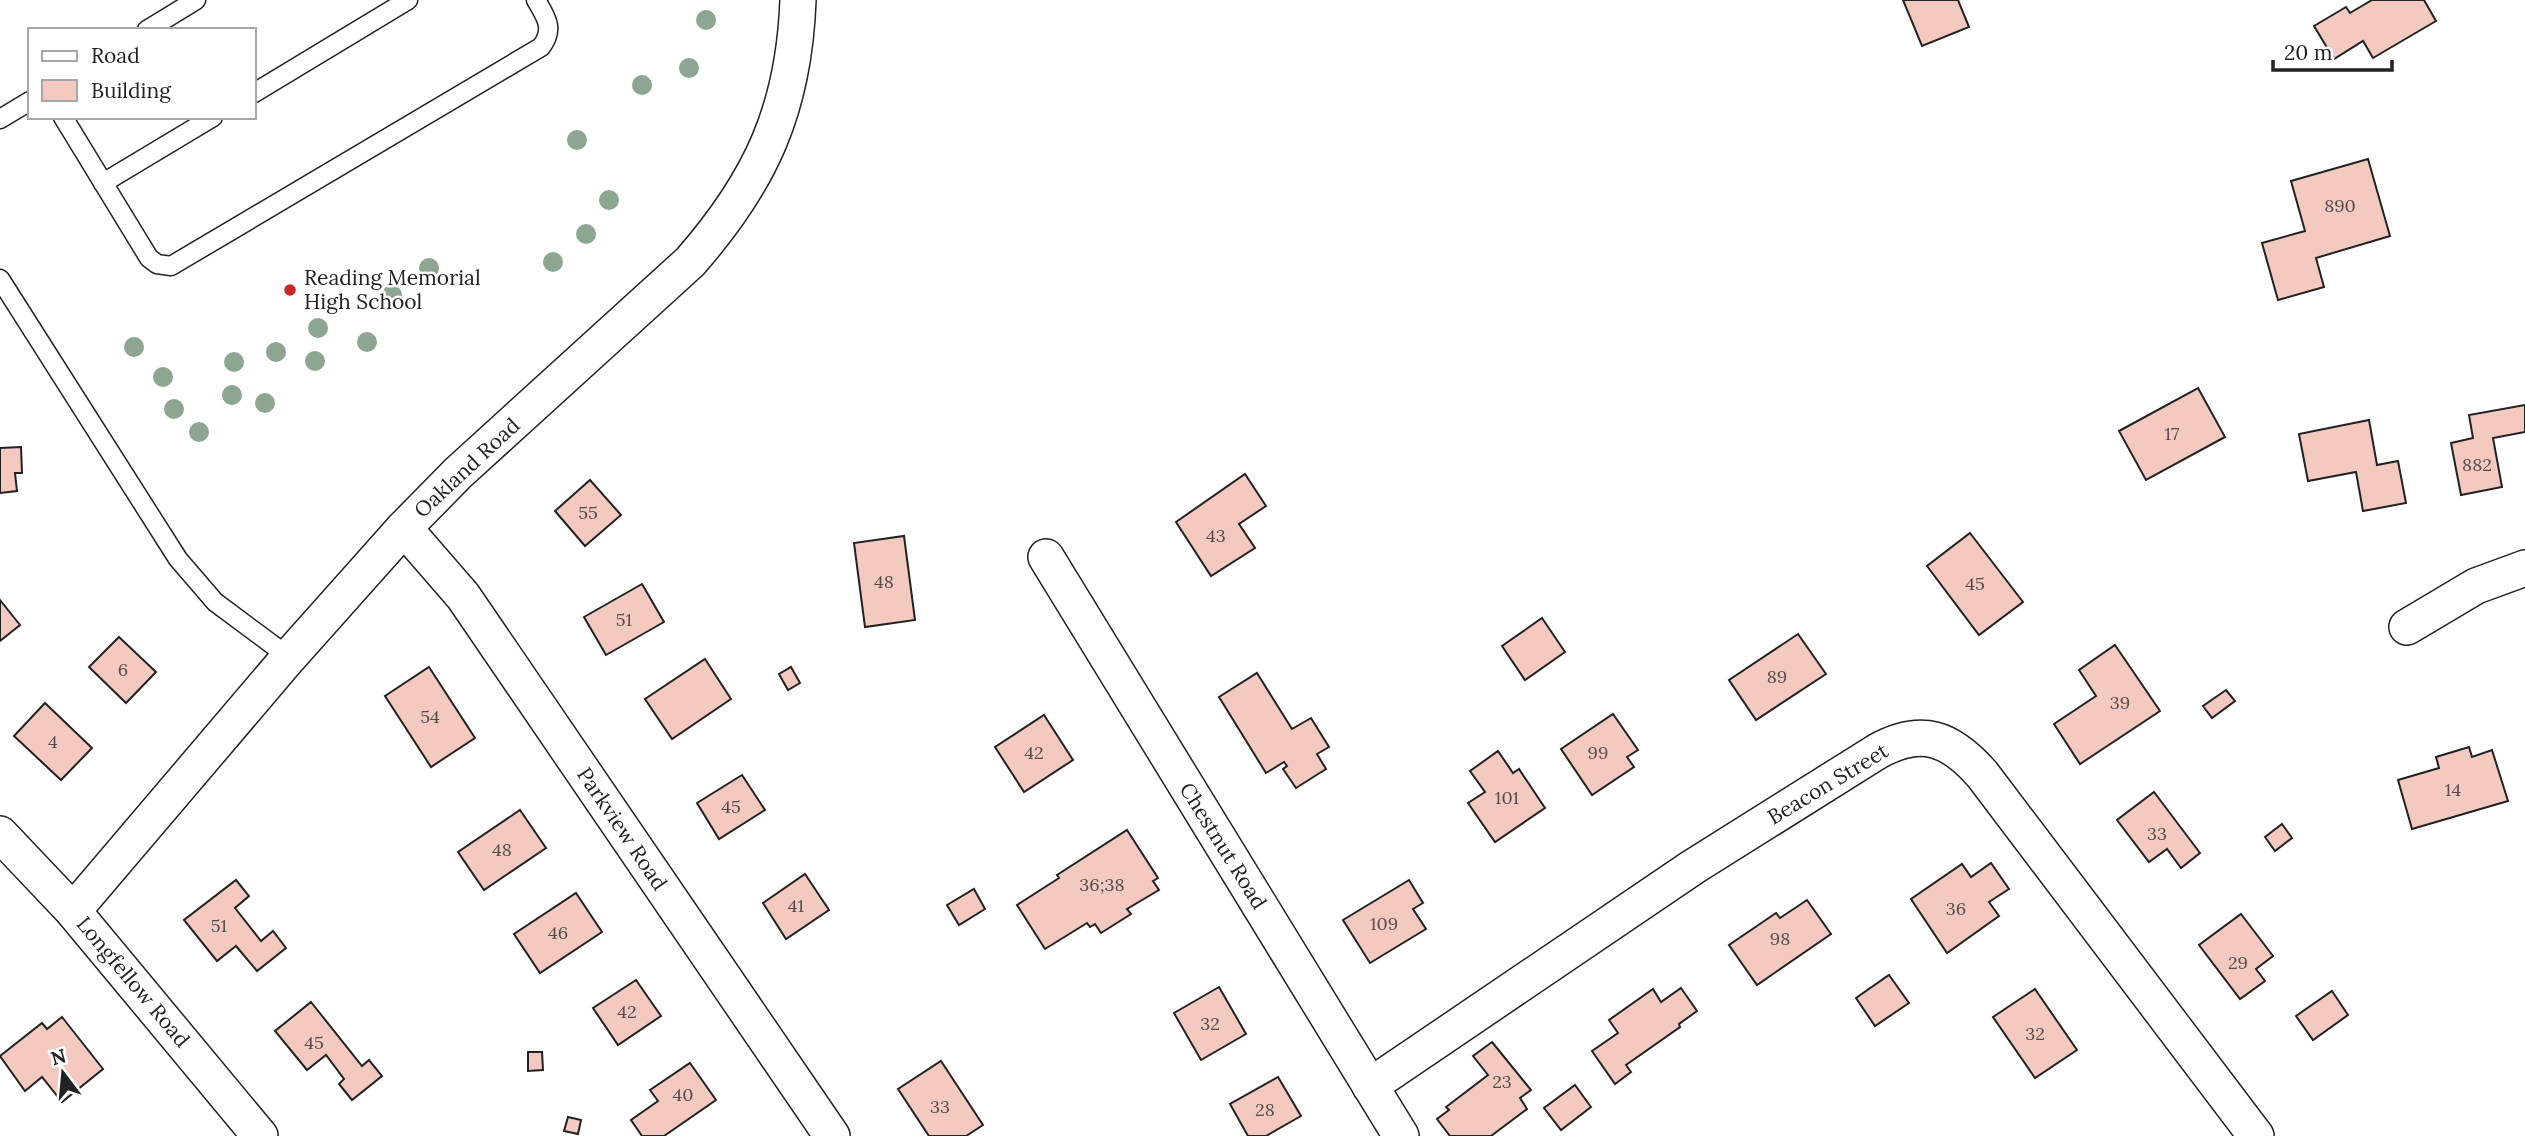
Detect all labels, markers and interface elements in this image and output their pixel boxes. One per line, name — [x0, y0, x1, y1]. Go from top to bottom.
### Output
legend — [28, 28, 256, 119]
scale bar — [2273, 28, 2392, 72]
text: 20 m — [2284, 39, 2333, 66]
text: Road — [91, 42, 140, 69]
text: Building — [91, 77, 171, 104]
house number: 890 — [2324, 194, 2356, 217]
place label: Reading Memorial High School — [304, 264, 481, 315]
marker: Reading Memorial High School — [282, 282, 298, 298]
street label: Oakland Road — [408, 412, 525, 524]
house number: 17 — [2165, 422, 2179, 445]
house number: 882 — [2462, 453, 2492, 476]
house number: 55 — [578, 501, 598, 524]
house number: 43 — [1206, 524, 1226, 547]
house number: 48 — [874, 570, 894, 593]
house number: 45 — [1965, 572, 1985, 595]
house number: 51 — [616, 608, 632, 631]
house number: 6 — [118, 658, 128, 681]
house number: 89 — [1767, 665, 1787, 688]
house number: 39 — [2110, 691, 2130, 714]
house number: 54 — [420, 705, 440, 728]
house number: 4 — [48, 730, 58, 753]
street label: Beacon Street — [1762, 736, 1894, 830]
house number: 42 — [1024, 741, 1044, 764]
house number: 99 — [1588, 741, 1608, 764]
street label: Parkview Road — [571, 762, 673, 895]
street label: Chestnut Road — [1174, 777, 1273, 914]
house number: 14 — [2445, 778, 2461, 801]
house number: 101 — [1495, 786, 1519, 809]
house number: 45 — [721, 795, 741, 818]
house number: 33 — [2147, 822, 2167, 845]
house number: 48 — [492, 838, 512, 861]
house number: 36;38 — [1079, 873, 1125, 896]
house number: 41 — [788, 894, 804, 917]
house number: 36 — [1946, 897, 1966, 920]
street label: Longfellow Road — [71, 911, 196, 1053]
house number: 109 — [1370, 912, 1398, 935]
house number: 51 — [211, 914, 227, 937]
house number: 46 — [548, 921, 568, 944]
house number: 98 — [1770, 927, 1790, 950]
house number: 29 — [2228, 951, 2248, 974]
house number: 42 — [617, 1000, 637, 1023]
house number: 32 — [1200, 1012, 1220, 1035]
house number: 32 — [2025, 1022, 2045, 1045]
house number: 45 — [304, 1031, 324, 1054]
north arrow — [28, 1038, 98, 1108]
text: N — [48, 1043, 69, 1070]
house number: 23 — [1492, 1070, 1512, 1093]
house number: 40 — [673, 1083, 693, 1106]
house number: 33 — [930, 1095, 950, 1118]
house number: 28 — [1255, 1098, 1275, 1121]

